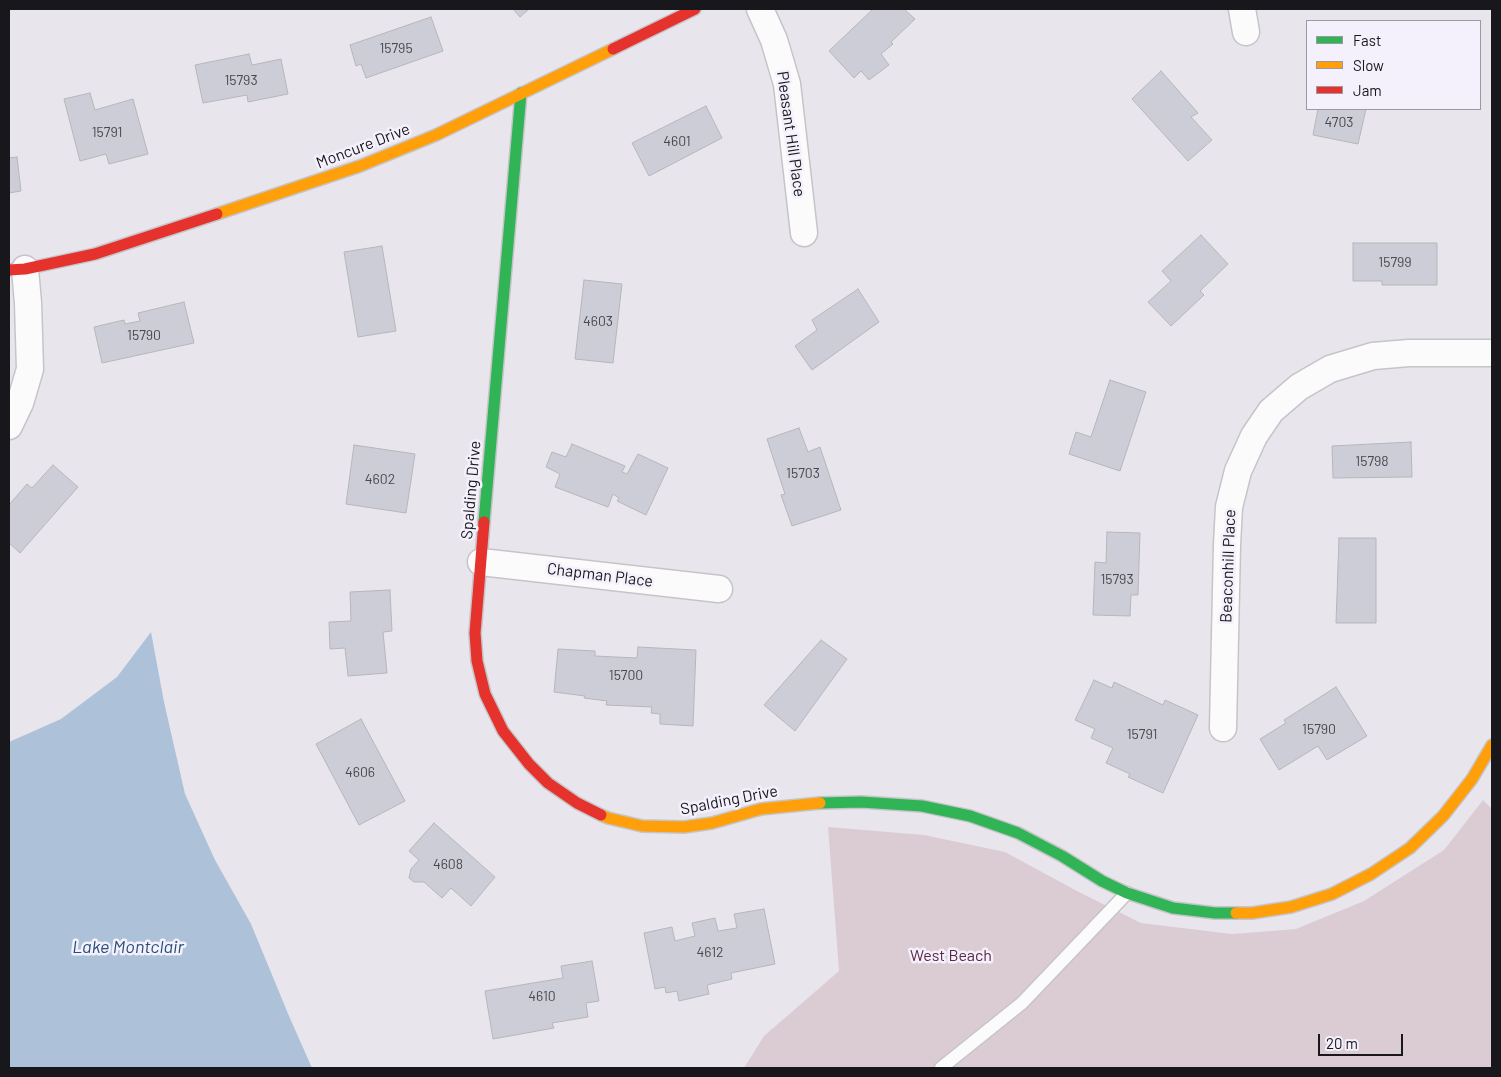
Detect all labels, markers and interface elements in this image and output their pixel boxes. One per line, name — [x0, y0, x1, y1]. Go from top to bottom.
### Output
legend — [1306, 20, 1481, 110]
text: Fast — [1353, 31, 1381, 49]
house number: 15795 — [379, 40, 413, 56]
text: Slow — [1353, 56, 1384, 74]
street label: Pleasant Hill Place — [773, 70, 809, 198]
house number: 15793 — [224, 72, 258, 88]
text: Jam — [1353, 81, 1382, 99]
house number: 4703 — [1324, 114, 1354, 130]
street label: Moncure Drive — [313, 119, 413, 173]
house number: 15791 — [92, 124, 122, 140]
house number: 4601 — [663, 133, 691, 149]
house number: 15799 — [1378, 254, 1412, 270]
house number: 4603 — [583, 313, 613, 329]
house number: 15790 — [127, 327, 161, 343]
street label: Spalding Drive — [457, 440, 485, 540]
house number: 15798 — [1355, 453, 1389, 469]
house number: 15703 — [786, 465, 820, 481]
house number: 4602 — [365, 471, 395, 487]
street label: Beaconhill Place — [1216, 509, 1240, 623]
street label: Chapman Place — [546, 559, 654, 591]
house number: 15793 — [1100, 571, 1134, 587]
house number: 15700 — [609, 667, 643, 683]
house number: 15790 — [1302, 721, 1336, 737]
house number: 15791 — [1127, 726, 1157, 742]
house number: 4606 — [345, 764, 375, 780]
street label: Spalding Drive — [679, 781, 779, 819]
house number: 4608 — [433, 856, 463, 872]
water label: Lake Montclair — [72, 936, 184, 958]
house number: 4612 — [696, 944, 724, 960]
park label: West Beach — [910, 946, 992, 966]
house number: 4610 — [528, 988, 556, 1004]
scale bar — [1321, 1024, 1406, 1056]
text: 20 m — [1326, 1034, 1358, 1052]

